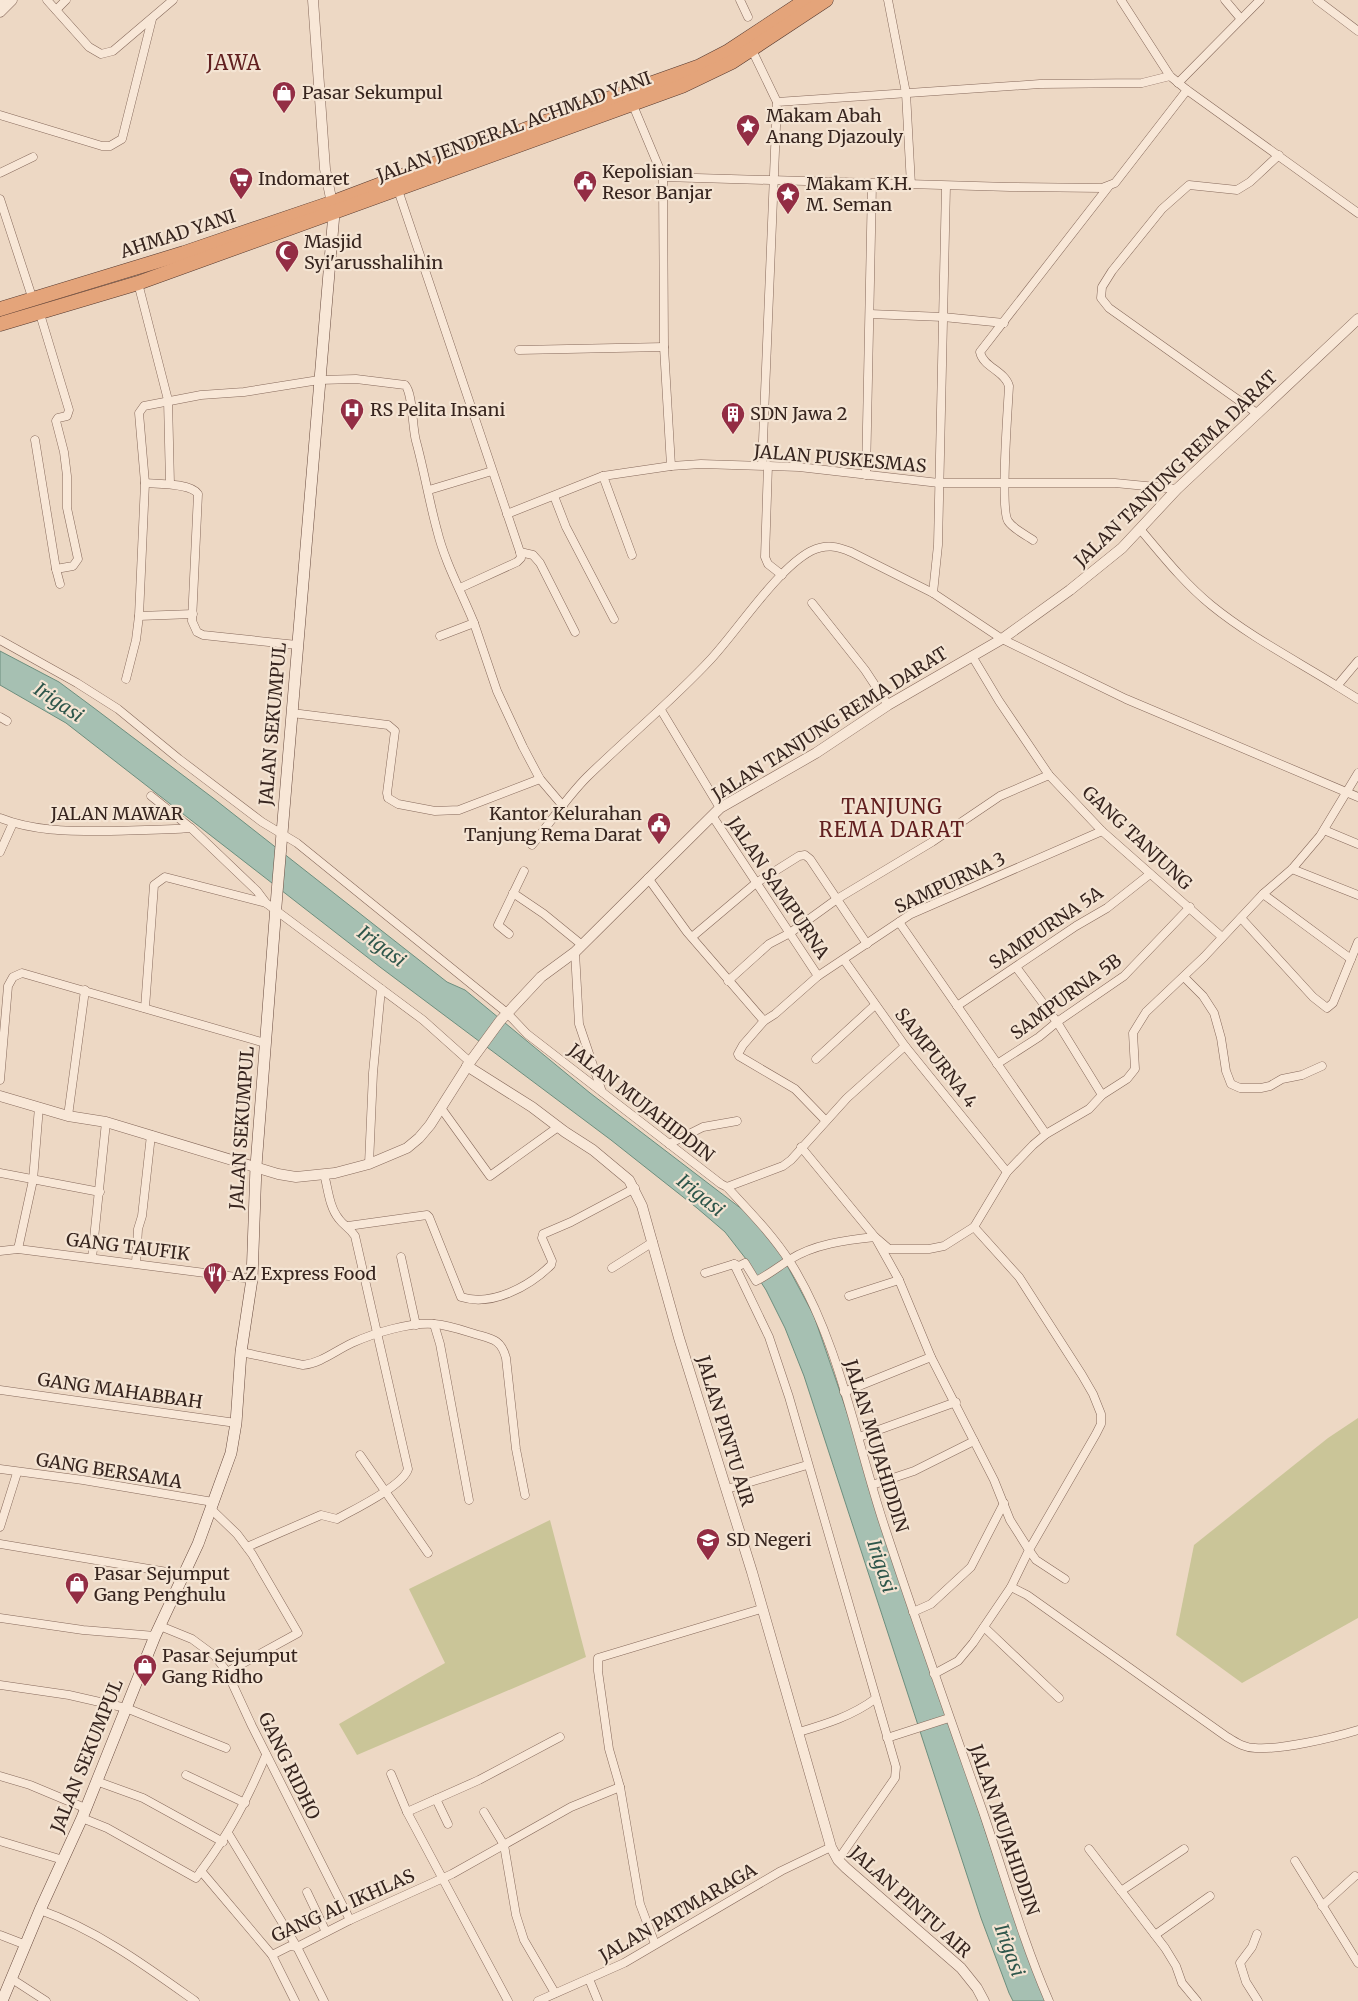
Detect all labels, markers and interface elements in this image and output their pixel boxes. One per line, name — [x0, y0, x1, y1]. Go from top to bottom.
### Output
district label: JAWA — [205, 50, 262, 75]
street label: JALAN JENDERAL ACHMAD YANI — [372, 66, 654, 187]
shop icon: Pasar Sekumpul — [271, 80, 297, 114]
place label: Pasar Sekumpul — [302, 81, 443, 104]
place label: Makam Abah Anang Djazouly — [765, 104, 904, 148]
place icon: Makam Abah Anang Djazouly — [735, 113, 761, 147]
place label: Kepolisian Resor Banjar — [602, 160, 712, 204]
supermarket icon: Indomaret — [228, 166, 254, 200]
place label: Indomaret — [258, 167, 349, 190]
public building icon: Kepolisian Resor Banjar — [572, 169, 598, 203]
place label: Makam K.H. M. Seman — [806, 172, 912, 216]
place icon: Makam K.H. M. Seman — [775, 181, 801, 215]
street label: AHMAD YANI — [116, 204, 238, 263]
place label: Masjid Syi'arusshalihin — [304, 230, 443, 274]
mosque icon: Masjid Syi'arusshalihin — [274, 239, 300, 273]
street label: JALAN TANJUNG REMA DARAT — [1069, 365, 1282, 573]
hospital icon: RS Pelita Insani — [339, 397, 365, 431]
place label: RS Pelita Insani — [370, 398, 505, 421]
building icon: SDN Jawa 2 — [720, 401, 746, 435]
place label: SDN Jawa 2 — [750, 402, 847, 425]
street label: JALAN PUSKESMAS — [752, 439, 928, 478]
street label: JALAN TANJUNG REMA DARAT — [707, 641, 952, 806]
street label: JALAN SEKUMPUL — [254, 642, 291, 807]
water label: Irigasi — [30, 677, 88, 727]
street label: GANG TANJUNG — [1078, 781, 1197, 895]
district label: TANJUNG REMA DARAT — [819, 794, 965, 842]
street label: JALAN MAWAR — [50, 802, 184, 825]
place label: Kantor Kelurahan Tanjung Rema Darat — [464, 802, 642, 846]
public building icon: Kantor Kelurahan Tanjung Rema Darat — [646, 811, 672, 845]
street label: JALAN SAMPURNA — [722, 811, 835, 964]
street label: SAMPURNA 3 — [891, 847, 1009, 918]
street label: SAMPURNA 5A — [984, 881, 1107, 974]
water label: Irigasi — [353, 920, 411, 972]
street label: SAMPURNA 5B — [1006, 949, 1126, 1045]
street label: SAMPURNA 4 — [890, 1003, 983, 1112]
street label: JALAN MUJAHIDDIN — [563, 1038, 719, 1167]
street label: JALAN SEKUMPUL — [224, 1046, 259, 1211]
water label: Irigasi — [672, 1169, 730, 1221]
street label: GANG TAUFIK — [65, 1228, 191, 1266]
restaurant icon: AZ Express Food — [202, 1261, 228, 1295]
place label: AZ Express Food — [231, 1262, 377, 1285]
street label: JALAN PINTU AIR — [691, 1352, 759, 1509]
street label: JALAN MUJAHIDDIN — [839, 1356, 914, 1535]
street label: GANG MAHABBAH — [36, 1368, 204, 1413]
street label: GANG BERSAMA — [34, 1448, 184, 1493]
school or university icon: SD Negeri — [695, 1527, 721, 1561]
place label: SD Negeri — [726, 1528, 812, 1551]
water label: Irigasi — [862, 1536, 902, 1596]
place label: Pasar Sejumput Gang Penghulu — [94, 1562, 230, 1606]
shop icon: Pasar Sejumput Gang Penghulu — [64, 1571, 90, 1605]
place label: Pasar Sejumput Gang Ridho — [162, 1644, 298, 1688]
shop icon: Pasar Sejumput Gang Ridho — [132, 1653, 158, 1687]
street label: JALAN SEKUMPUL — [45, 1676, 128, 1837]
street label: GANG RIDHO — [254, 1708, 325, 1823]
street label: JALAN MUJAHIDDIN — [964, 1740, 1045, 1918]
street label: JALAN PINTU AIR — [844, 1840, 976, 1963]
street label: JALAN PATMARAGA — [594, 1858, 761, 1968]
street label: GANG AL IKHLAS — [268, 1864, 418, 1947]
water label: Irigasi — [989, 1920, 1031, 1980]

